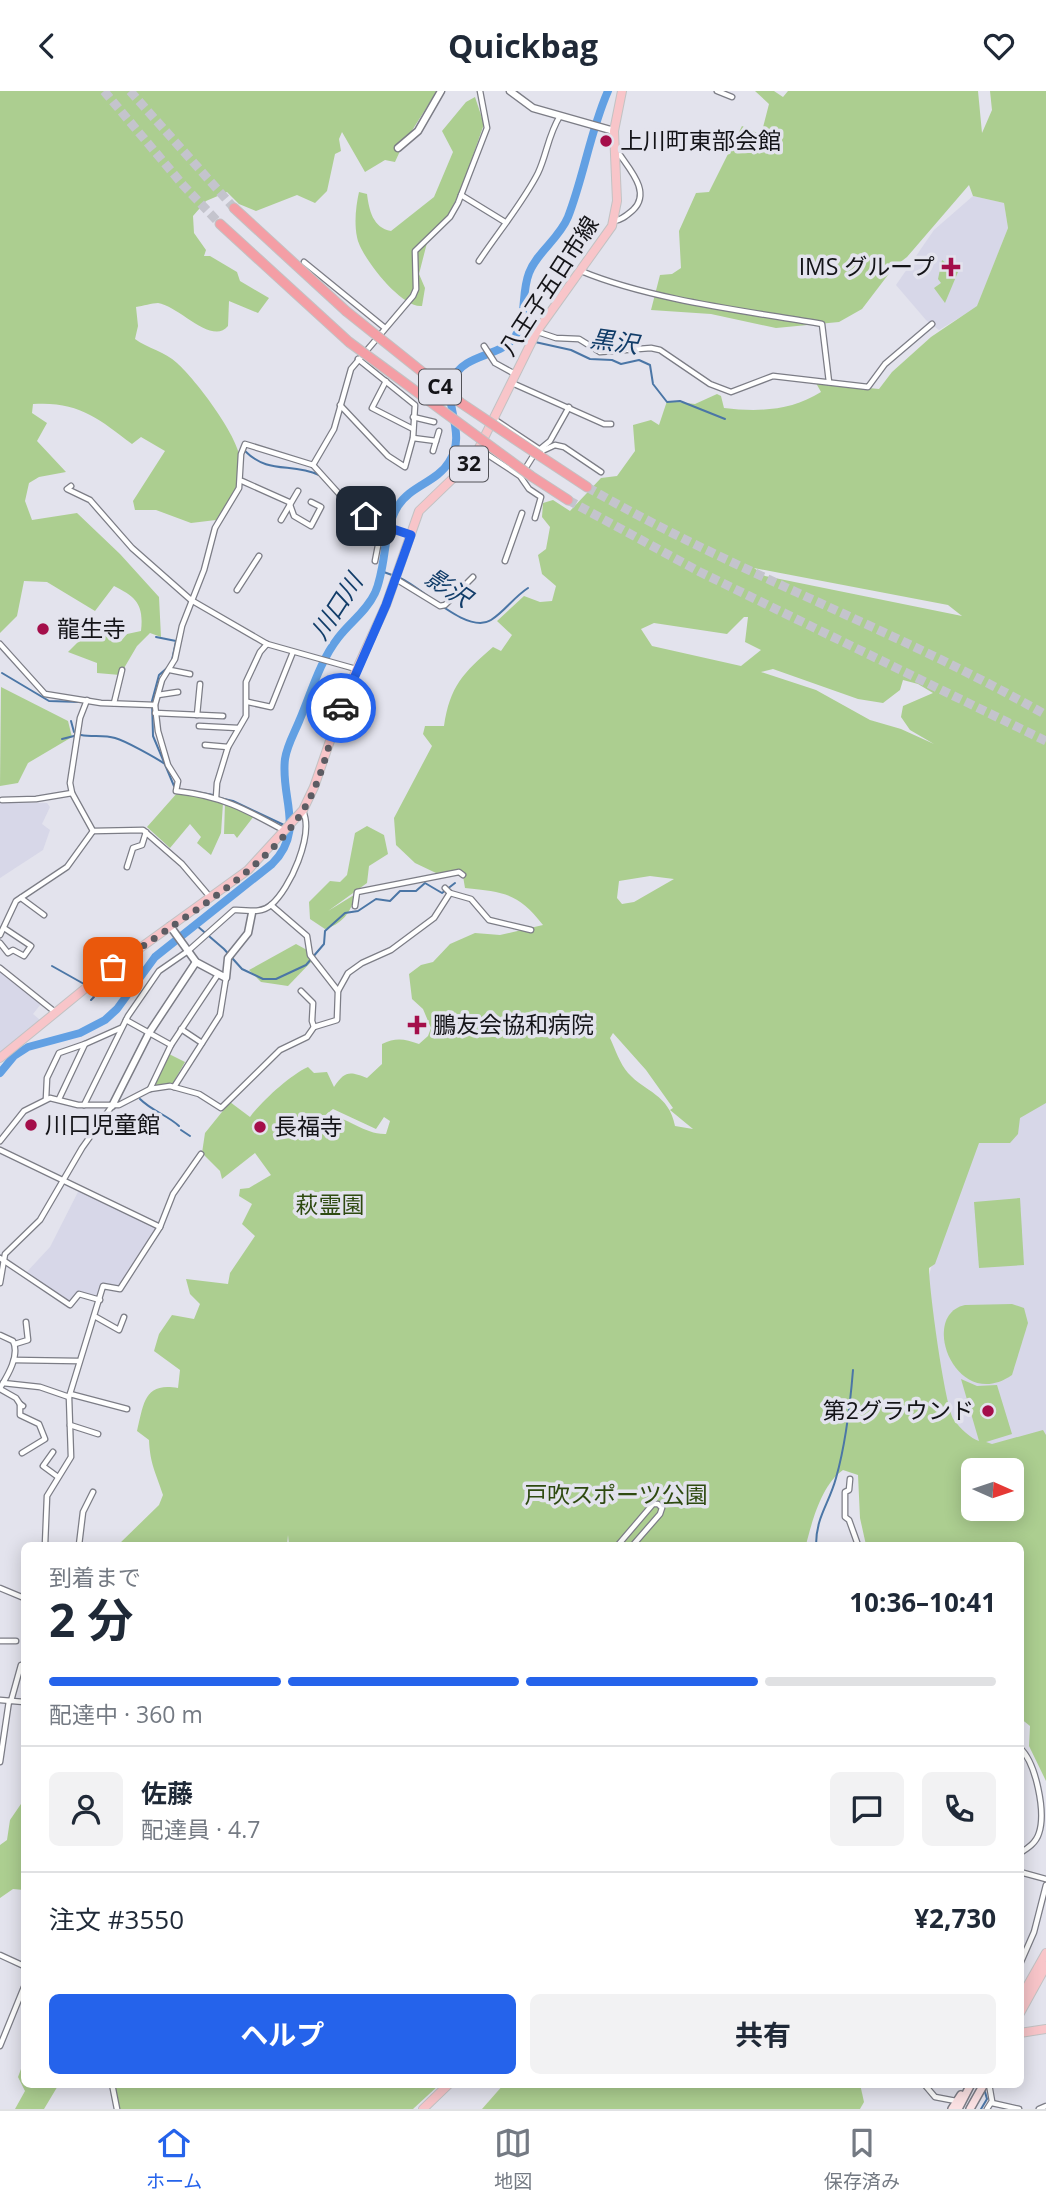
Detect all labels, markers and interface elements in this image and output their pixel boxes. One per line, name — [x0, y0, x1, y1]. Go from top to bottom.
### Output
text: Quickbag — [448, 24, 598, 67]
icon: back — [28, 27, 66, 65]
icon: heart — [980, 27, 1018, 65]
place label: 上川町東部会館 — [620, 124, 781, 156]
marker: 上川町東部会館 — [598, 133, 614, 149]
street label: 八王子五日市線 — [491, 209, 605, 362]
place label: IMS グループ — [799, 250, 935, 282]
marker: IMS グループ — [941, 257, 961, 277]
water label: 黒沢 — [588, 321, 643, 361]
road number: C4 — [419, 369, 461, 405]
road number: 32 — [450, 447, 488, 481]
pin — [336, 486, 396, 546]
icon: home — [347, 497, 385, 535]
water label: 影沢 — [420, 560, 480, 615]
water label: 川口川 — [302, 564, 371, 645]
place label: 龍生寺 — [57, 612, 126, 644]
marker: 龍生寺 — [35, 621, 51, 637]
courier — [306, 673, 376, 743]
icon: car — [322, 689, 360, 727]
pin — [83, 937, 143, 997]
icon: bag — [94, 948, 132, 986]
place label: 鵬友会協和病院 — [433, 1008, 594, 1040]
marker: 鵬友会協和病院 — [407, 1015, 427, 1035]
place label: 川口児童館 — [45, 1108, 160, 1140]
place label: 長福寺 — [274, 1110, 343, 1142]
marker: 川口児童館 — [23, 1117, 39, 1133]
marker: 長福寺 — [252, 1119, 268, 1135]
park label: 萩霊園 — [296, 1188, 365, 1220]
place label: 第2グラウンド — [823, 1394, 974, 1426]
marker: 第2グラウンド — [980, 1403, 996, 1419]
north arrow — [961, 1458, 1024, 1521]
map controls — [961, 1458, 1024, 1521]
park label: 戸吹スポーツ公園 — [524, 1478, 708, 1510]
text: 到着まで — [49, 1561, 141, 1593]
text: 10:36–10:41 — [849, 1584, 996, 1620]
text: 2 分 — [49, 1588, 133, 1650]
text: 配達中 · 360 m — [49, 1698, 203, 1730]
button: person — [49, 1772, 123, 1846]
button: chat — [830, 1772, 904, 1846]
button: phone — [922, 1772, 996, 1846]
text: 佐藤 — [141, 1775, 193, 1811]
text: 配達員 · 4.7 — [141, 1813, 260, 1845]
text: ¥2,730 — [914, 1900, 996, 1936]
text: 注文 #3550 — [49, 1901, 184, 1937]
button: ヘルプ — [49, 1994, 516, 2074]
button: 共有 — [530, 1994, 996, 2074]
tab: ホーム — [146, 2124, 202, 2194]
tab: 地図 — [494, 2124, 532, 2194]
tab: 保存済み — [824, 2124, 900, 2194]

